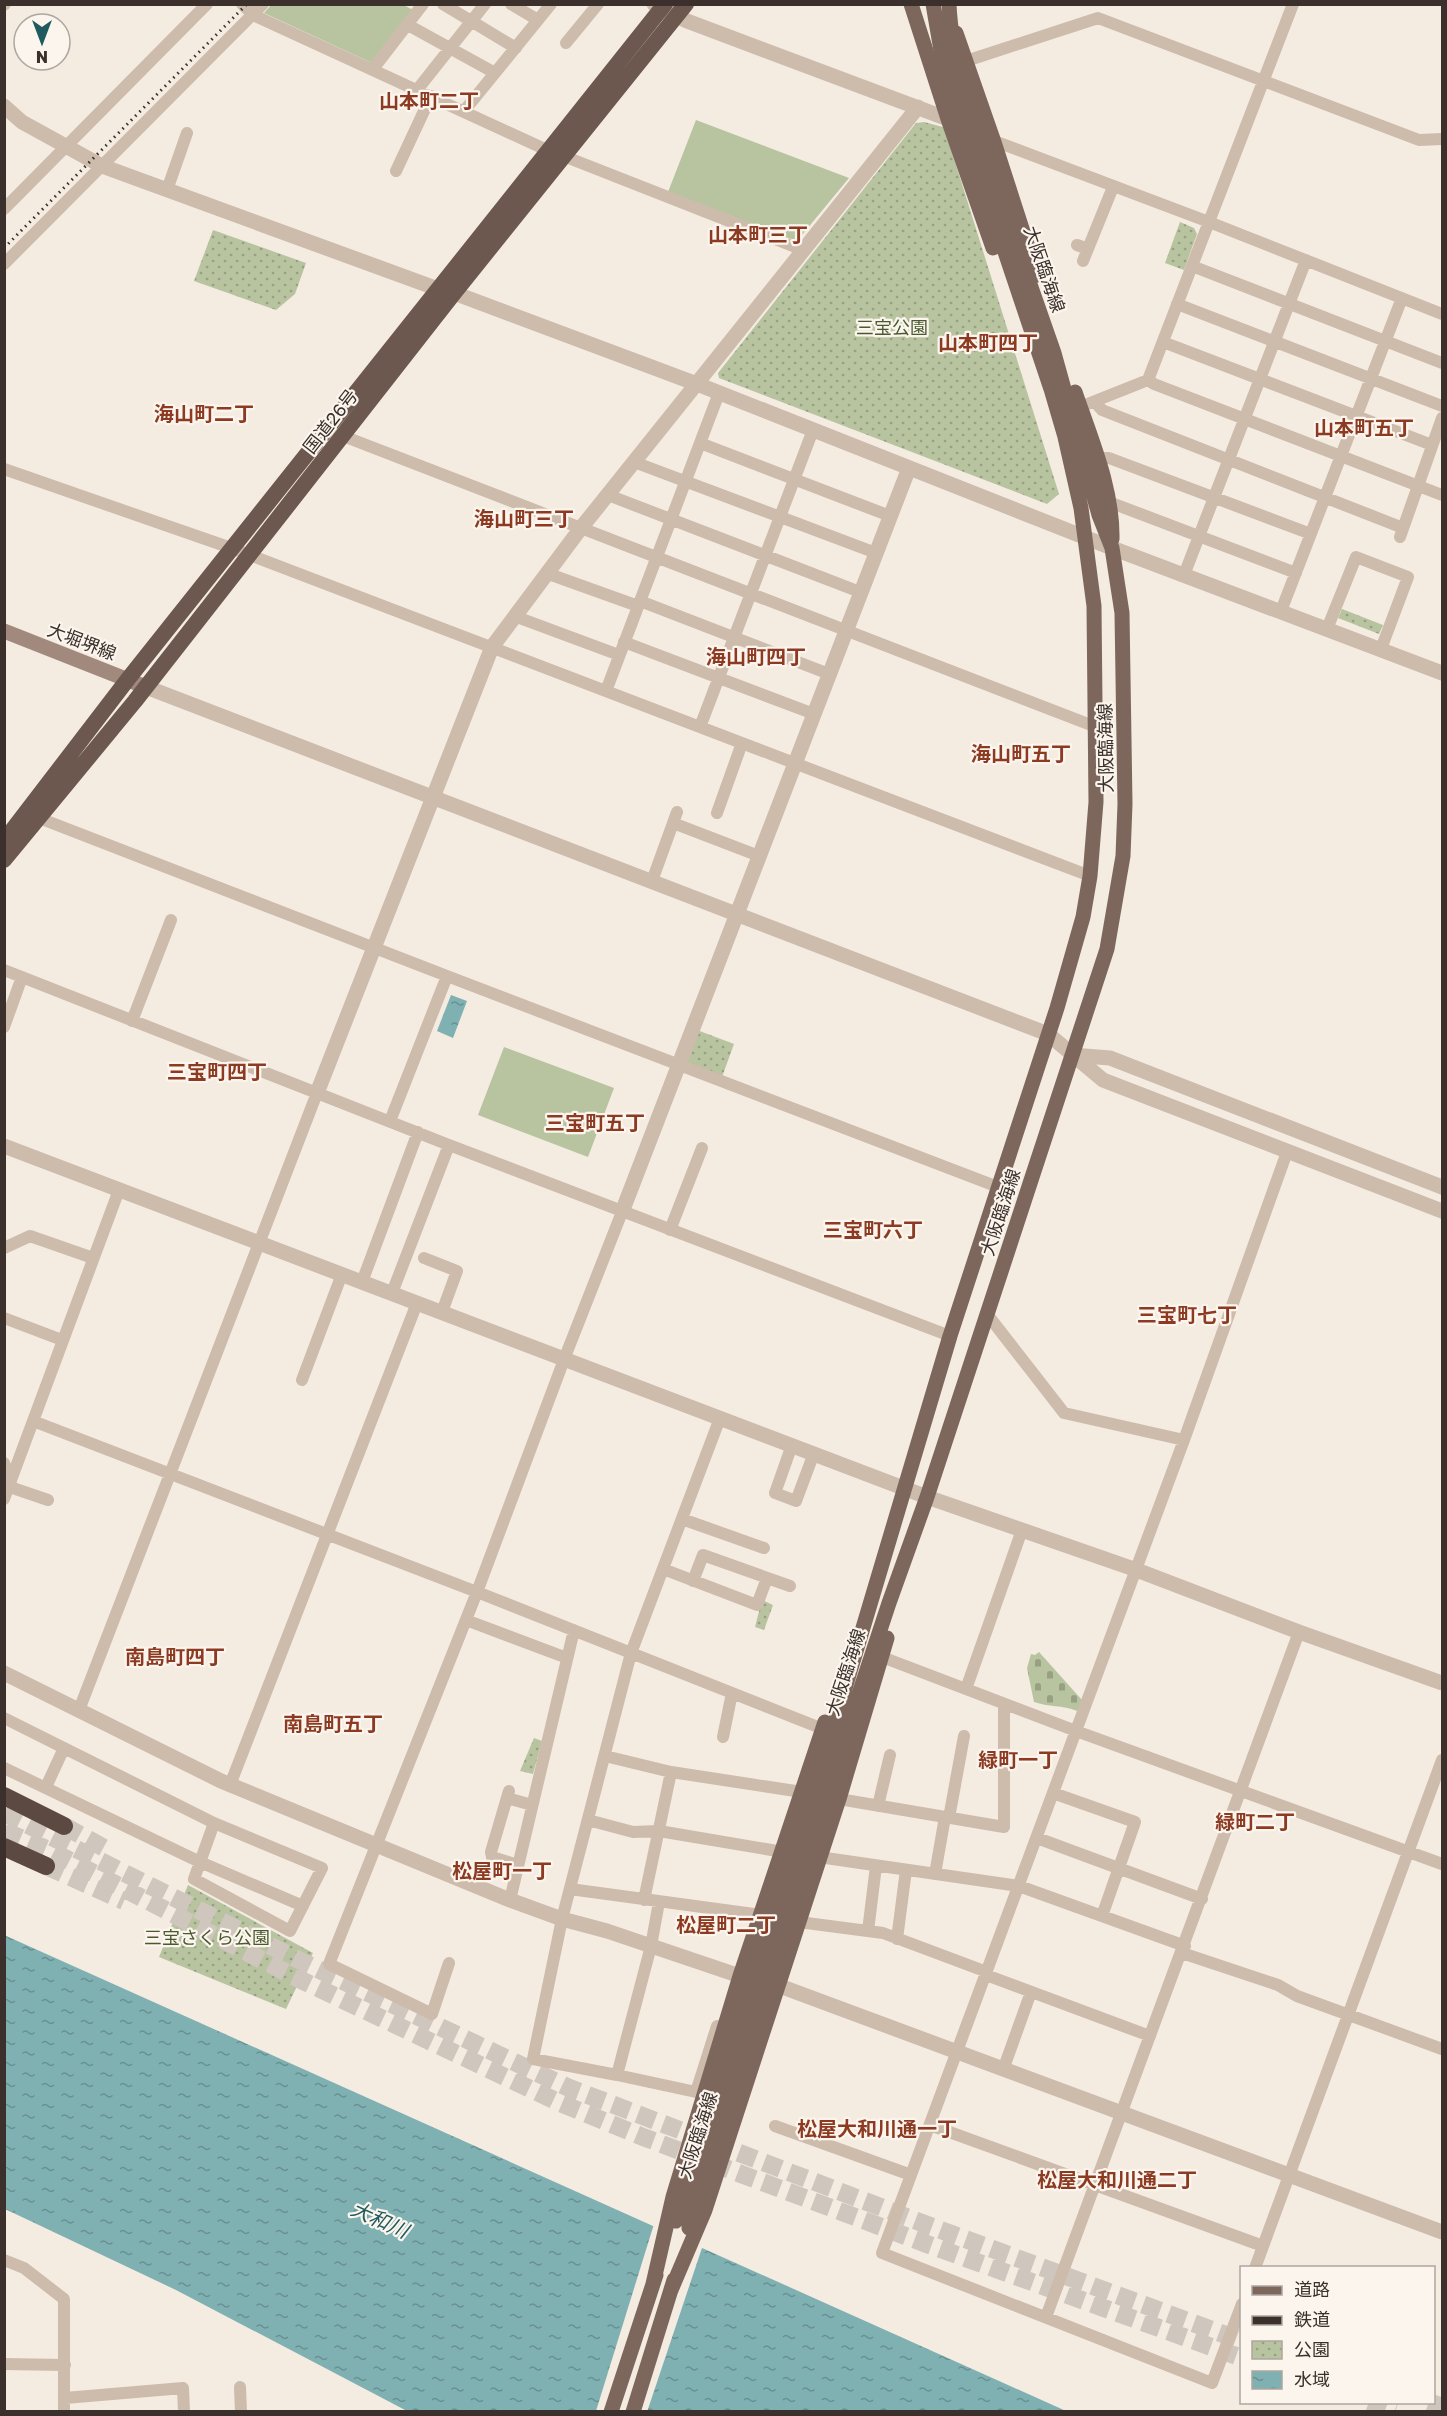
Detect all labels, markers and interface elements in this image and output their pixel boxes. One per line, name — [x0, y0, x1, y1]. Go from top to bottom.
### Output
north arrow — [12, 12, 72, 72]
text: N — [36, 47, 48, 67]
district label: 山本町二丁 — [379, 88, 479, 112]
district label: 山本町三丁 — [708, 222, 808, 246]
street label: 大阪臨海線 — [1020, 223, 1070, 315]
park label: 三宝公園 — [856, 316, 928, 338]
district label: 山本町四丁 — [938, 330, 1038, 354]
street label: 国道26号 — [298, 385, 362, 457]
district label: 海山町二丁 — [154, 401, 254, 425]
district label: 山本町五丁 — [1314, 415, 1414, 439]
district label: 海山町三丁 — [474, 506, 574, 530]
street label: 大堀堺線 — [44, 618, 120, 664]
district label: 海山町四丁 — [706, 644, 806, 668]
street label: 大阪臨海線 — [1093, 703, 1117, 793]
district label: 海山町五丁 — [971, 741, 1071, 765]
district label: 三宝町四丁 — [167, 1059, 267, 1083]
district label: 三宝町五丁 — [545, 1110, 645, 1134]
street label: 大阪臨海線 — [976, 1166, 1024, 1258]
district label: 三宝町六丁 — [823, 1217, 923, 1241]
district label: 三宝町七丁 — [1137, 1302, 1237, 1326]
street label: 大阪臨海線 — [821, 1626, 869, 1718]
district label: 南島町四丁 — [125, 1644, 225, 1668]
district label: 南島町五丁 — [283, 1711, 383, 1735]
district label: 緑町一丁 — [978, 1747, 1058, 1771]
district label: 緑町二丁 — [1215, 1809, 1295, 1833]
district label: 松屋町一丁 — [452, 1858, 552, 1882]
district label: 松屋町二丁 — [676, 1912, 776, 1936]
park label: 三宝さくら公園 — [144, 1926, 270, 1948]
street label: 大阪臨海線 — [673, 2089, 721, 2181]
district label: 松屋大和川通一丁 — [797, 2116, 957, 2140]
district label: 松屋大和川通二丁 — [1037, 2167, 1197, 2191]
water label: 大和川 — [348, 2196, 414, 2243]
legend — [1240, 2266, 1435, 2404]
text: 道路 — [1294, 2278, 1330, 2300]
text: 鉄道 — [1294, 2308, 1330, 2330]
text: 公園 — [1294, 2338, 1330, 2360]
text: 水域 — [1294, 2368, 1330, 2390]

